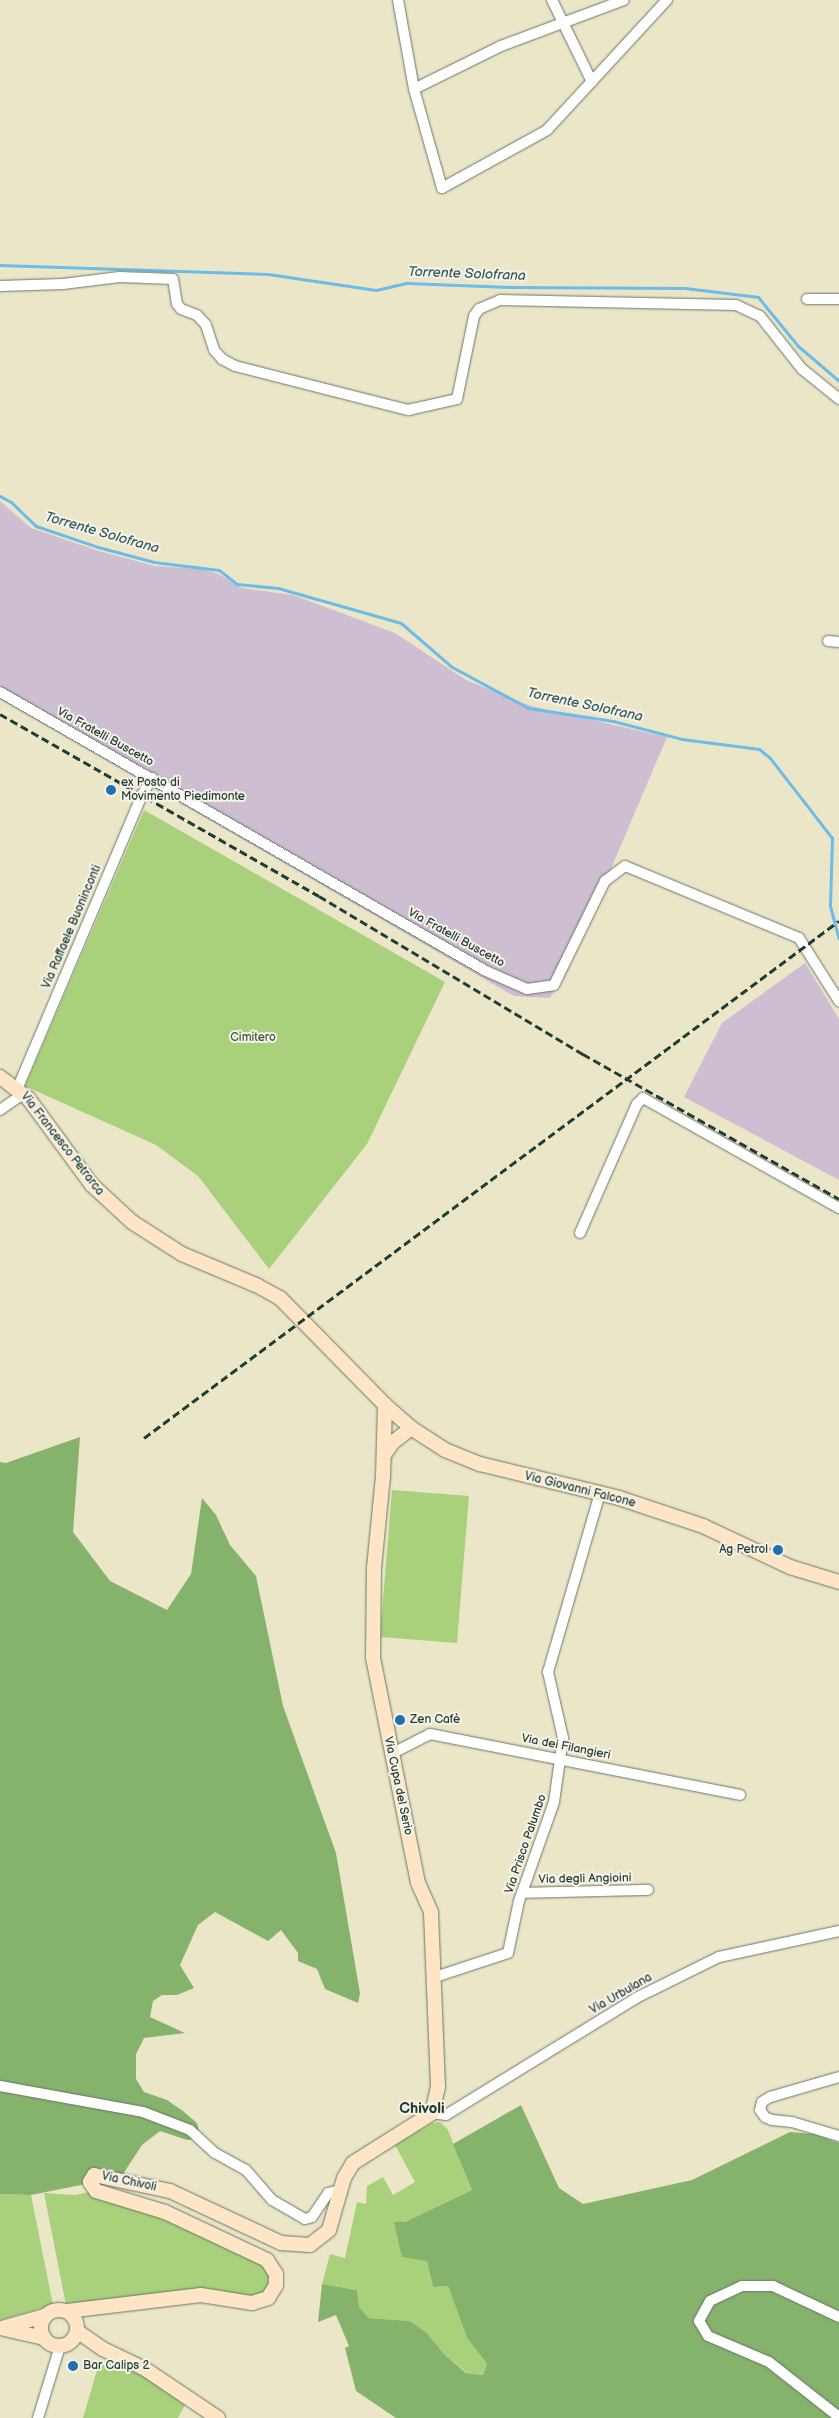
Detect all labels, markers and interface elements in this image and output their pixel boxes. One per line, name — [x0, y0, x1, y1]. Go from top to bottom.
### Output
water label: Torrente Solofrana — [408, 264, 526, 284]
water label: Torrente Solofrana — [43, 509, 161, 557]
water label: Torrente Solofrana — [525, 684, 645, 726]
street label: Via Fratelli Buscetto — [54, 704, 156, 770]
place label: ex Posto di Movimento Piedimonte — [121, 776, 245, 804]
marker: ex Posto di Movimento Piedimonte — [105, 784, 117, 796]
street label: Via Raffaele Buoninconti — [39, 863, 105, 991]
street label: Via Fratelli Buscetto — [405, 905, 507, 971]
park label: Cimitero — [230, 1031, 276, 1045]
street label: Via Francesco Petrarca — [17, 1090, 107, 1198]
street label: Via Giovanni Falcone — [523, 1469, 637, 1511]
place label: Ag Petrol — [719, 1543, 768, 1557]
marker: Ag Petrol — [772, 1544, 784, 1556]
place label: Zen Cafè — [410, 1713, 460, 1727]
marker: Zen Cafè — [394, 1714, 406, 1726]
street label: Via dei Filangieri — [520, 1731, 612, 1763]
street label: Via Cupa del Serio — [380, 1735, 416, 1837]
street label: Via Prisco Palumbo — [502, 1792, 550, 1896]
street label: Via degli Angioini — [538, 1871, 632, 1887]
street label: Via Urbulana — [587, 1970, 655, 2018]
district label: Chivoli — [399, 2100, 445, 2118]
street label: Via Chivoli — [100, 2169, 158, 2195]
place label: Bar Calips 2 — [83, 2359, 150, 2373]
marker: Bar Calips 2 — [67, 2360, 79, 2372]

